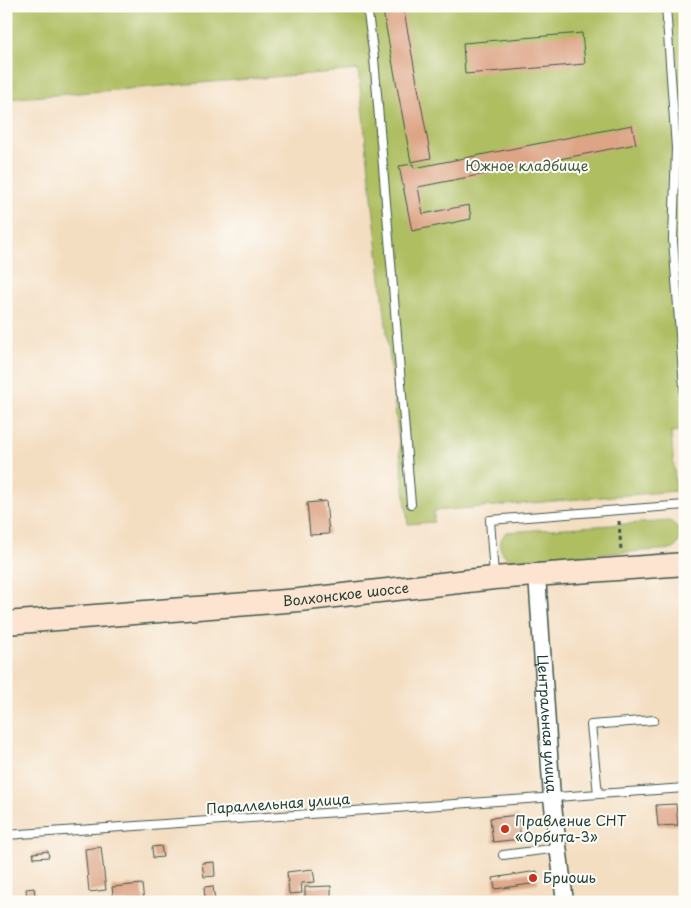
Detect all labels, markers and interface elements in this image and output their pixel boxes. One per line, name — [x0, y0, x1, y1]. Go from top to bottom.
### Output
park label: Южное кладбище — [465, 155, 589, 176]
street label: Волхонское шоссе — [282, 577, 410, 611]
street label: Центральная улица — [532, 654, 563, 793]
street label: Параллельная улица — [205, 788, 351, 819]
place label: Правление СНТ «Орбита-3» — [515, 810, 627, 847]
marker: Правление СНТ «Орбита-3» — [499, 823, 511, 835]
place label: Бриошь — [543, 867, 596, 888]
marker: Бриошь — [527, 872, 539, 884]

